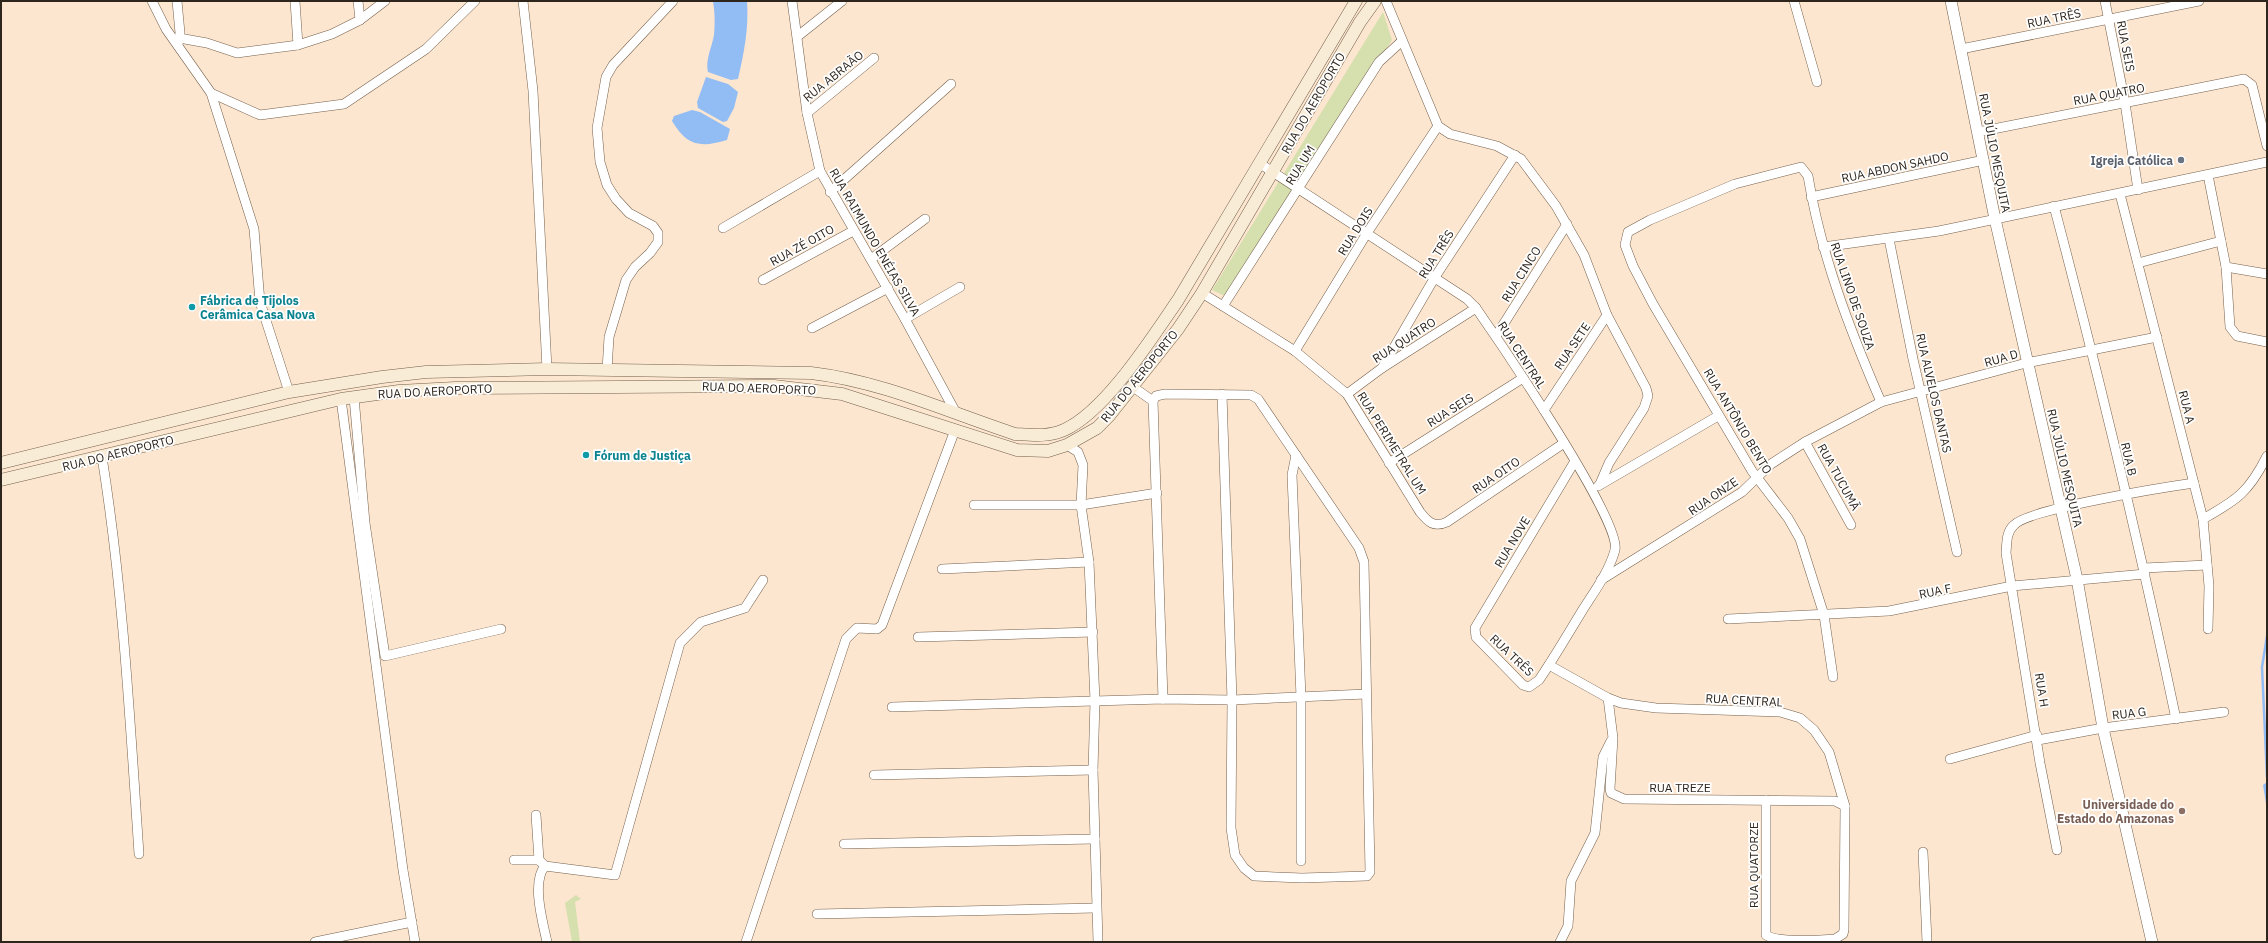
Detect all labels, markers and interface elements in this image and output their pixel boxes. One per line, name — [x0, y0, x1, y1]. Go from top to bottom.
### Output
street label: RUA TRÊS — [2026, 5, 2082, 31]
street label: RUA SEIS — [2114, 19, 2138, 73]
street label: RUA ABRAÃO — [800, 47, 866, 105]
street label: RUA DO AEROPORTO — [1278, 50, 1348, 156]
street label: RUA QUATRO — [2072, 80, 2146, 108]
street label: RUA JÚLIO MESQUITA — [1976, 92, 2014, 214]
street label: RUA UM — [1282, 142, 1318, 188]
street label: RUA ABDON SAHDO — [1840, 148, 1950, 186]
place label: Igreja Católica — [2091, 153, 2173, 168]
marker: Igreja Católica — [2176, 155, 2186, 165]
street label: RUA RAIMUNDO ENÉIAS SILVA — [826, 165, 924, 319]
street label: RUA DOIS — [1334, 204, 1376, 258]
street label: RUA ZÉ OITO — [767, 221, 837, 269]
street label: RUA TRÊS — [1415, 227, 1457, 281]
street label: RUA LINO DE SOUZA — [1828, 240, 1879, 352]
street label: RUA CINCO — [1498, 243, 1544, 305]
place label: Fábrica de Tijolos Cerâmica Casa Nova — [200, 293, 315, 322]
marker: Fábrica de Tijolos Cerâmica Casa Nova — [187, 302, 197, 312]
street label: RUA QUATRO — [1370, 314, 1438, 366]
street label: RUA CENTRAL — [1495, 319, 1549, 391]
street label: RUA SETE — [1551, 319, 1593, 373]
street label: RUA DO AEROPORTO — [1097, 327, 1181, 425]
street label: RUA ALVELOS DANTAS — [1913, 332, 1955, 454]
street label: RUA D — [1983, 346, 2019, 370]
street label: RUA ANTÔNIO BENTO — [1701, 366, 1775, 476]
street label: RUA DO AEROPORTO — [702, 379, 816, 397]
street label: RUA DO AEROPORTO — [377, 381, 493, 401]
street label: RUA PERIMETRAL UM — [1354, 389, 1430, 497]
street label: RUA A — [2176, 389, 2198, 425]
street label: RUA SEIS — [1424, 390, 1476, 430]
street label: RUA JÚLIO MESQUITA — [2044, 407, 2086, 529]
street label: RUA DO AEROPORTO — [61, 432, 175, 474]
street label: RUA TUCUMÃ — [1814, 441, 1864, 513]
street label: RUA B — [2118, 441, 2140, 477]
place label: Fórum de Justiça — [594, 448, 691, 463]
marker: Fórum de Justiça — [581, 450, 591, 460]
street label: RUA OITO — [1469, 454, 1523, 496]
street label: RUA ONZE — [1685, 474, 1741, 518]
street label: RUA NOVE — [1491, 514, 1533, 570]
street label: RUA F — [1917, 580, 1953, 602]
street label: RUA TRÊS — [1487, 631, 1537, 679]
street label: RUA H — [2032, 672, 2052, 708]
street label: RUA CENTRAL — [1705, 690, 1783, 710]
street label: RUA G — [2111, 703, 2147, 723]
street label: RUA TREZE — [1649, 780, 1711, 795]
place label: Universidade do Estado do Amazonas — [2057, 797, 2174, 826]
marker: Universidade do Estado do Amazonas — [2177, 806, 2187, 816]
street label: RUA QUATORZE — [1746, 822, 1761, 908]

